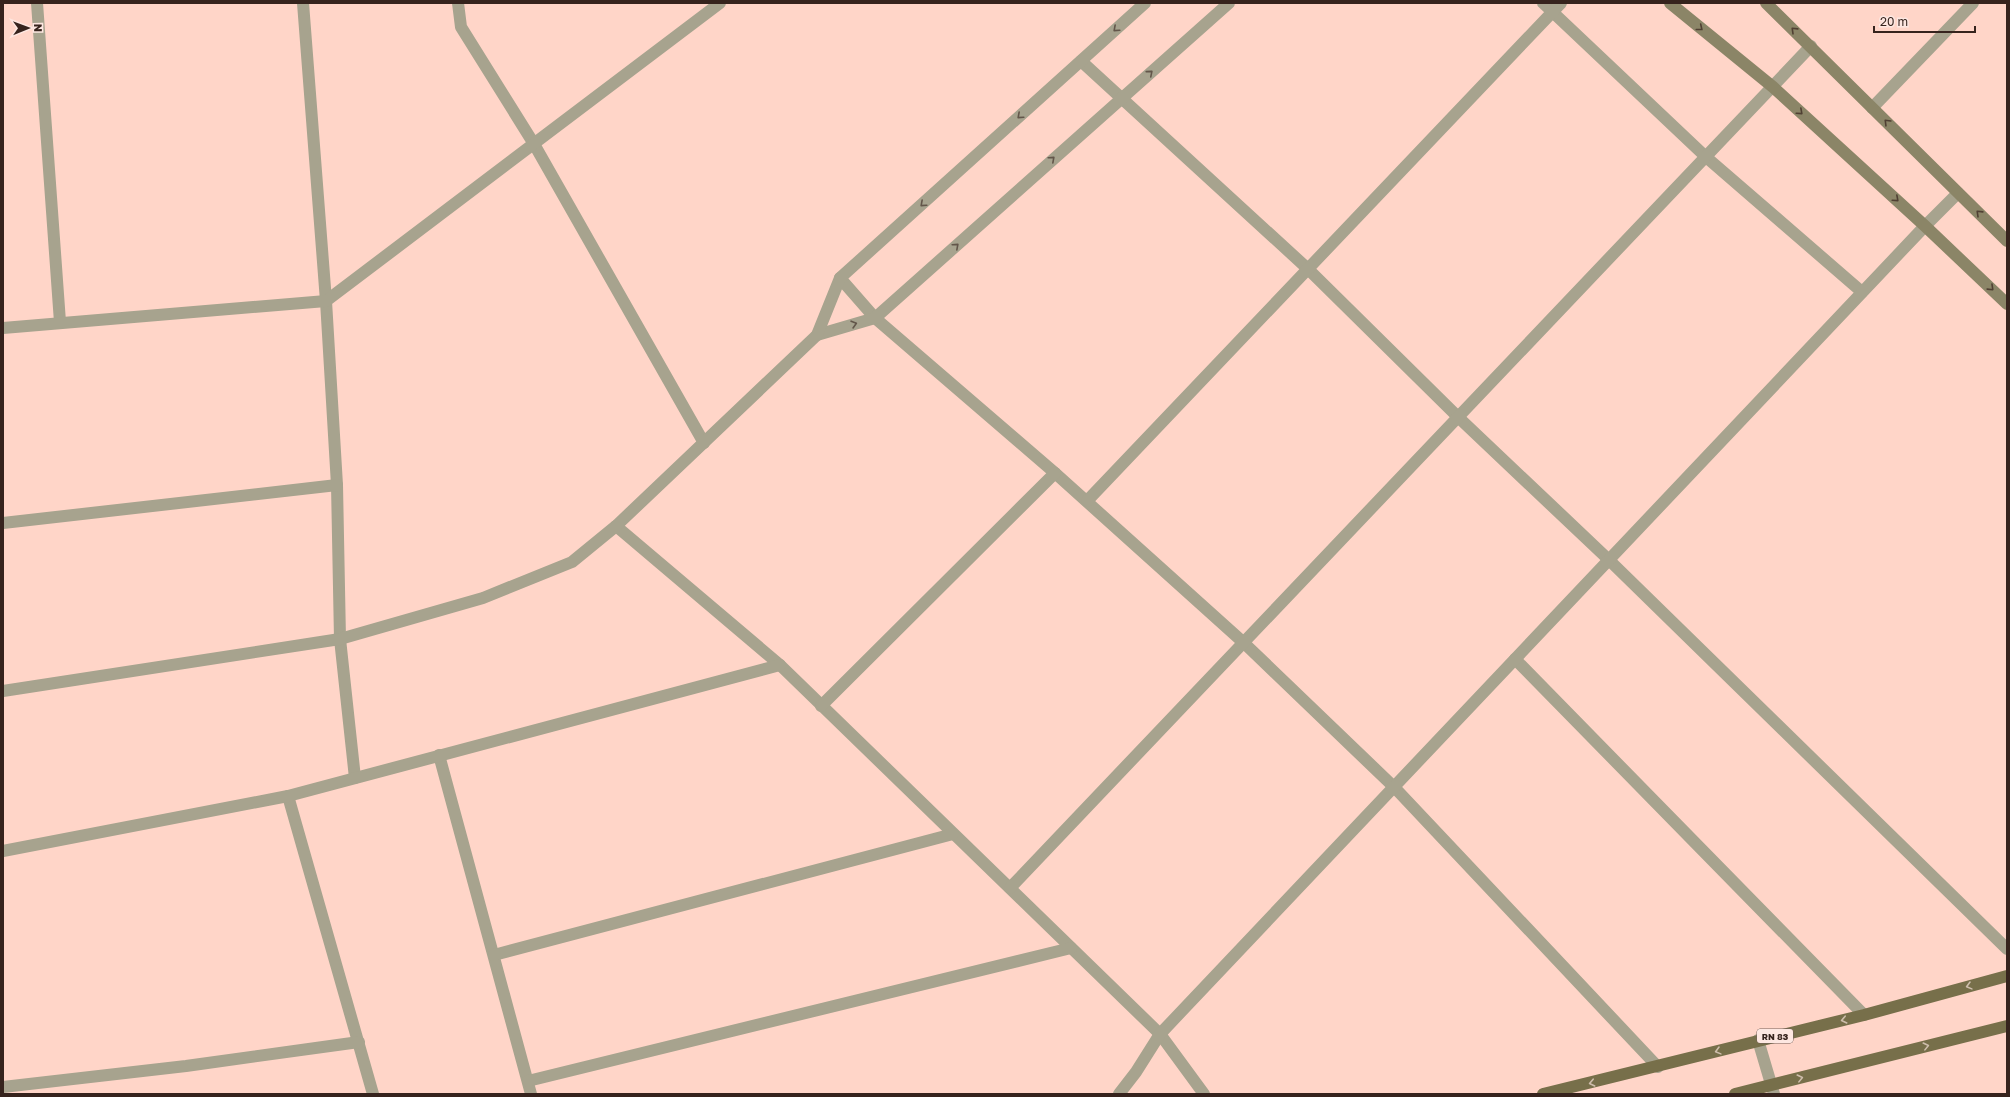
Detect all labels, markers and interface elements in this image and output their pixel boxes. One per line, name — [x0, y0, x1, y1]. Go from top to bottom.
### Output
north arrow — [8, 8, 48, 48]
scale bar — [1874, 8, 1975, 34]
text: 20 m — [1880, 14, 1908, 29]
one-way arrow — [1696, 23, 1703, 30]
text: N — [32, 24, 45, 32]
one-way arrow — [1113, 25, 1121, 32]
one-way arrow — [1791, 28, 1799, 35]
one-way arrow — [1145, 71, 1152, 78]
one-way arrow — [1795, 107, 1802, 114]
one-way arrow — [1017, 112, 1024, 119]
one-way arrow — [1884, 119, 1892, 127]
one-way arrow — [1048, 157, 1055, 164]
one-way arrow — [1891, 194, 1899, 202]
one-way arrow — [920, 199, 928, 206]
one-way arrow — [1976, 211, 1984, 218]
one-way arrow — [951, 244, 958, 251]
one-way arrow — [1986, 283, 1994, 291]
one-way arrow — [850, 320, 857, 329]
one-way arrow — [1966, 981, 1973, 990]
one-way arrow — [1841, 1015, 1848, 1024]
road number: RN 83 — [1757, 1029, 1793, 1043]
one-way arrow — [1922, 1042, 1929, 1051]
one-way arrow — [1714, 1046, 1721, 1055]
one-way arrow — [1797, 1074, 1803, 1082]
one-way arrow — [1588, 1078, 1595, 1086]

